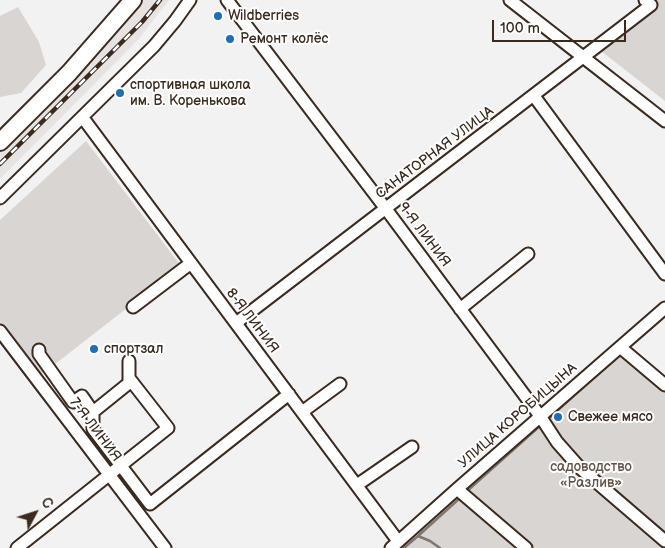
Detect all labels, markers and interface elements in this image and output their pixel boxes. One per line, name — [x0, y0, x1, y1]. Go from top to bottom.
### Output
place label: Wildberries — [228, 8, 299, 24]
marker: Wildberries — [212, 10, 224, 22]
scale bar — [495, 10, 629, 42]
text: 100 m — [500, 19, 540, 38]
place label: Ремонт колёс — [240, 31, 328, 47]
marker: Ремонт колёс — [224, 33, 236, 45]
place label: спортивная школа им. В. Коренькова — [130, 77, 251, 110]
marker: спортивная школа им. В. Коренькова — [114, 87, 126, 99]
street label: САНАТОРНАЯ УЛИЦА — [373, 103, 497, 203]
street label: 9-Я ЛИНИЯ — [394, 199, 454, 271]
street label: 8-Я ЛИНИЯ — [222, 285, 282, 357]
place label: спортзал — [104, 341, 163, 357]
marker: спортзал — [88, 343, 100, 355]
street label: УЛИЦА КОРОБИЦЫНА — [455, 360, 581, 472]
street label: 7-Я ЛИНИЯ — [66, 395, 124, 465]
place label: Свежее мясо — [568, 409, 653, 425]
marker: Свежее мясо — [552, 411, 564, 423]
park label: садоводство «Разлив» — [550, 459, 632, 492]
north arrow — [10, 488, 60, 538]
text: С — [37, 494, 57, 512]

